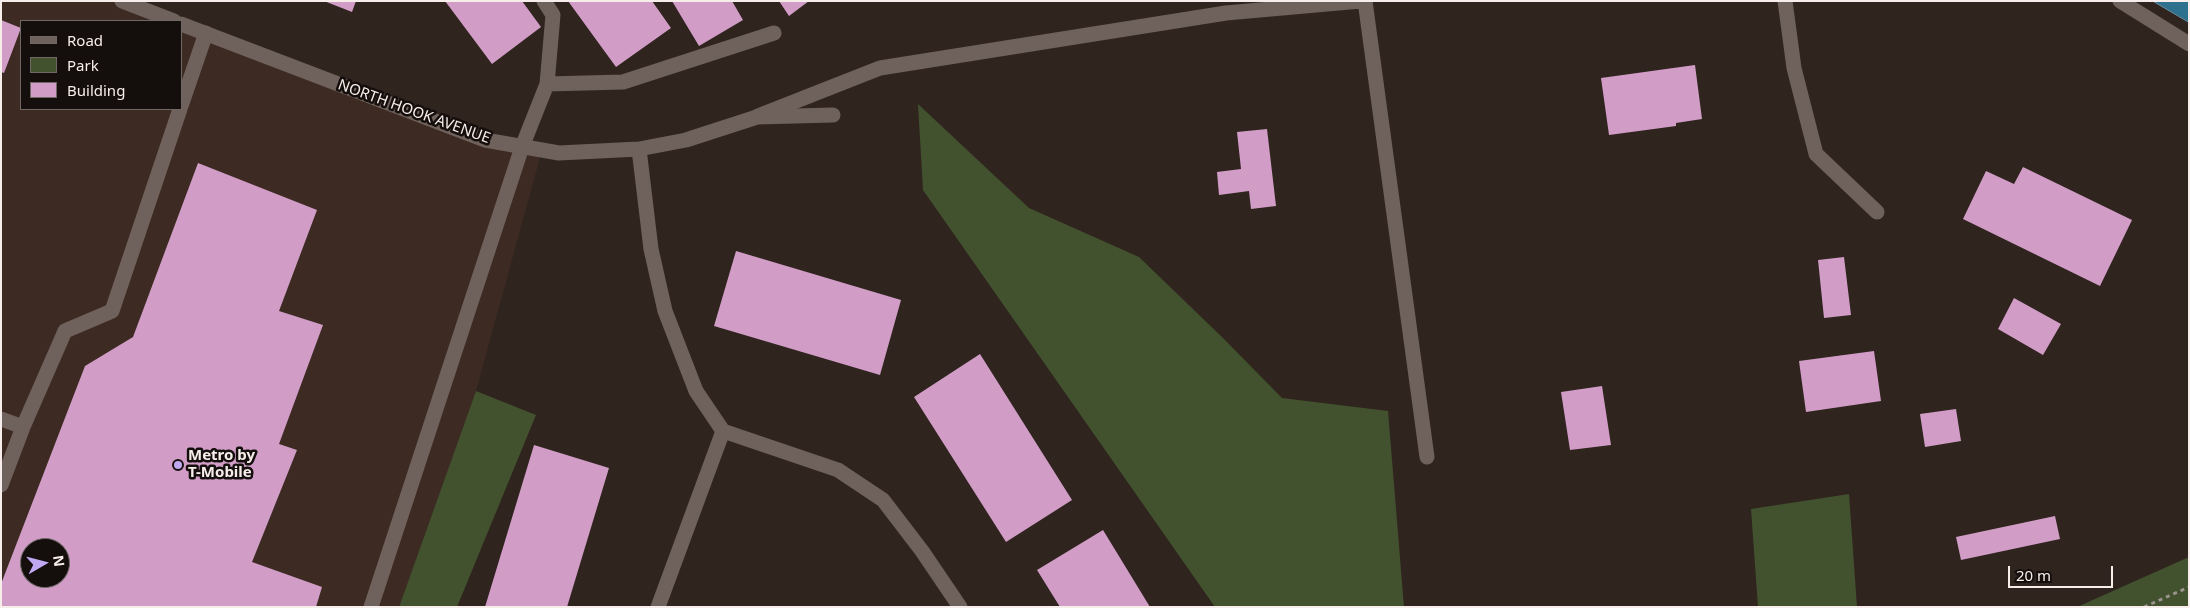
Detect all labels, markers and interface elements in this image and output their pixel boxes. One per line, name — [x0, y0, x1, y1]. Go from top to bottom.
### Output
legend — [20, 20, 182, 110]
text: Road — [67, 30, 103, 50]
text: Park — [67, 55, 99, 75]
street label: NORTH HOOK AVENUE — [335, 76, 493, 148]
text: Building — [67, 80, 125, 100]
place label: Metro by T-Mobile — [188, 447, 255, 482]
marker: Metro by T-Mobile — [172, 459, 184, 471]
north arrow — [20, 538, 70, 588]
text: N — [49, 554, 70, 568]
scale bar — [2010, 556, 2115, 588]
text: 20 m — [2016, 565, 2051, 585]

